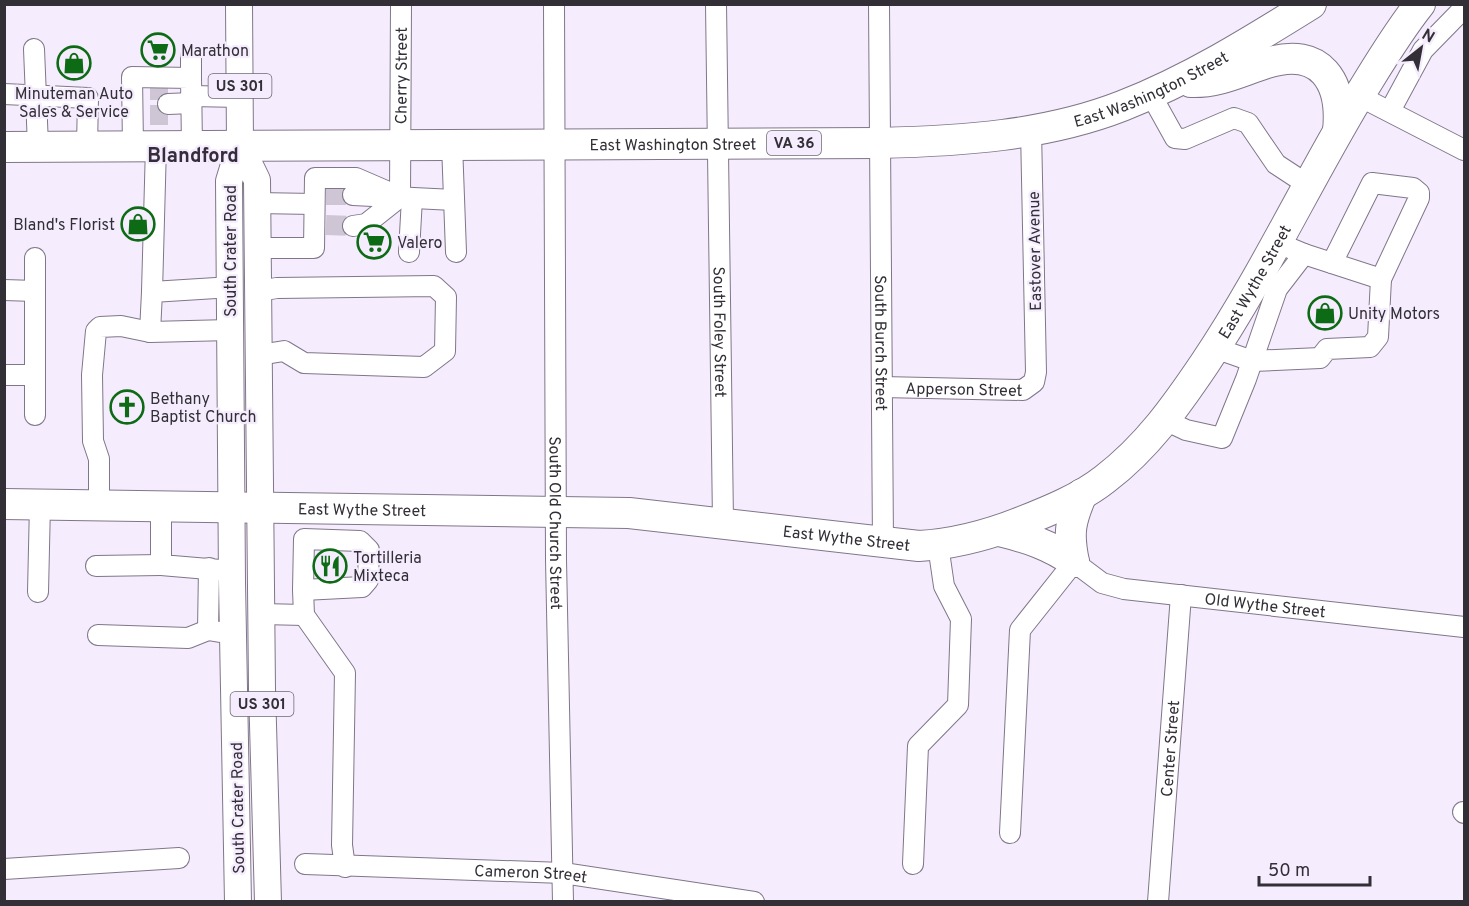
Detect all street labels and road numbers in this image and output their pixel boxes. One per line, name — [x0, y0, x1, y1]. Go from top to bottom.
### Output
street label: Cherry Street — [392, 27, 413, 124]
street label: East Washington Street — [1072, 48, 1232, 133]
road number: US 301 — [208, 74, 272, 98]
road number: VA 36 — [767, 131, 821, 155]
street label: East Washington Street — [590, 136, 756, 156]
street label: South Crater Road — [222, 185, 242, 317]
street label: Eastover Avenue — [1025, 191, 1047, 311]
street label: East Wythe Street — [1215, 222, 1297, 343]
street label: South Foley Street — [708, 266, 729, 398]
street label: South Burch Street — [869, 275, 890, 411]
street label: Apperson Street — [905, 380, 1023, 402]
street label: South Old Church Street — [544, 436, 565, 610]
street label: East Wythe Street — [298, 500, 426, 522]
street label: East Wythe Street — [781, 523, 911, 557]
street label: Old Wythe Street — [1203, 590, 1327, 623]
road number: US 301 — [230, 692, 294, 716]
street label: Center Street — [1158, 700, 1185, 798]
street label: South Crater Road — [228, 742, 250, 874]
street label: Cameron Street — [474, 862, 588, 889]

